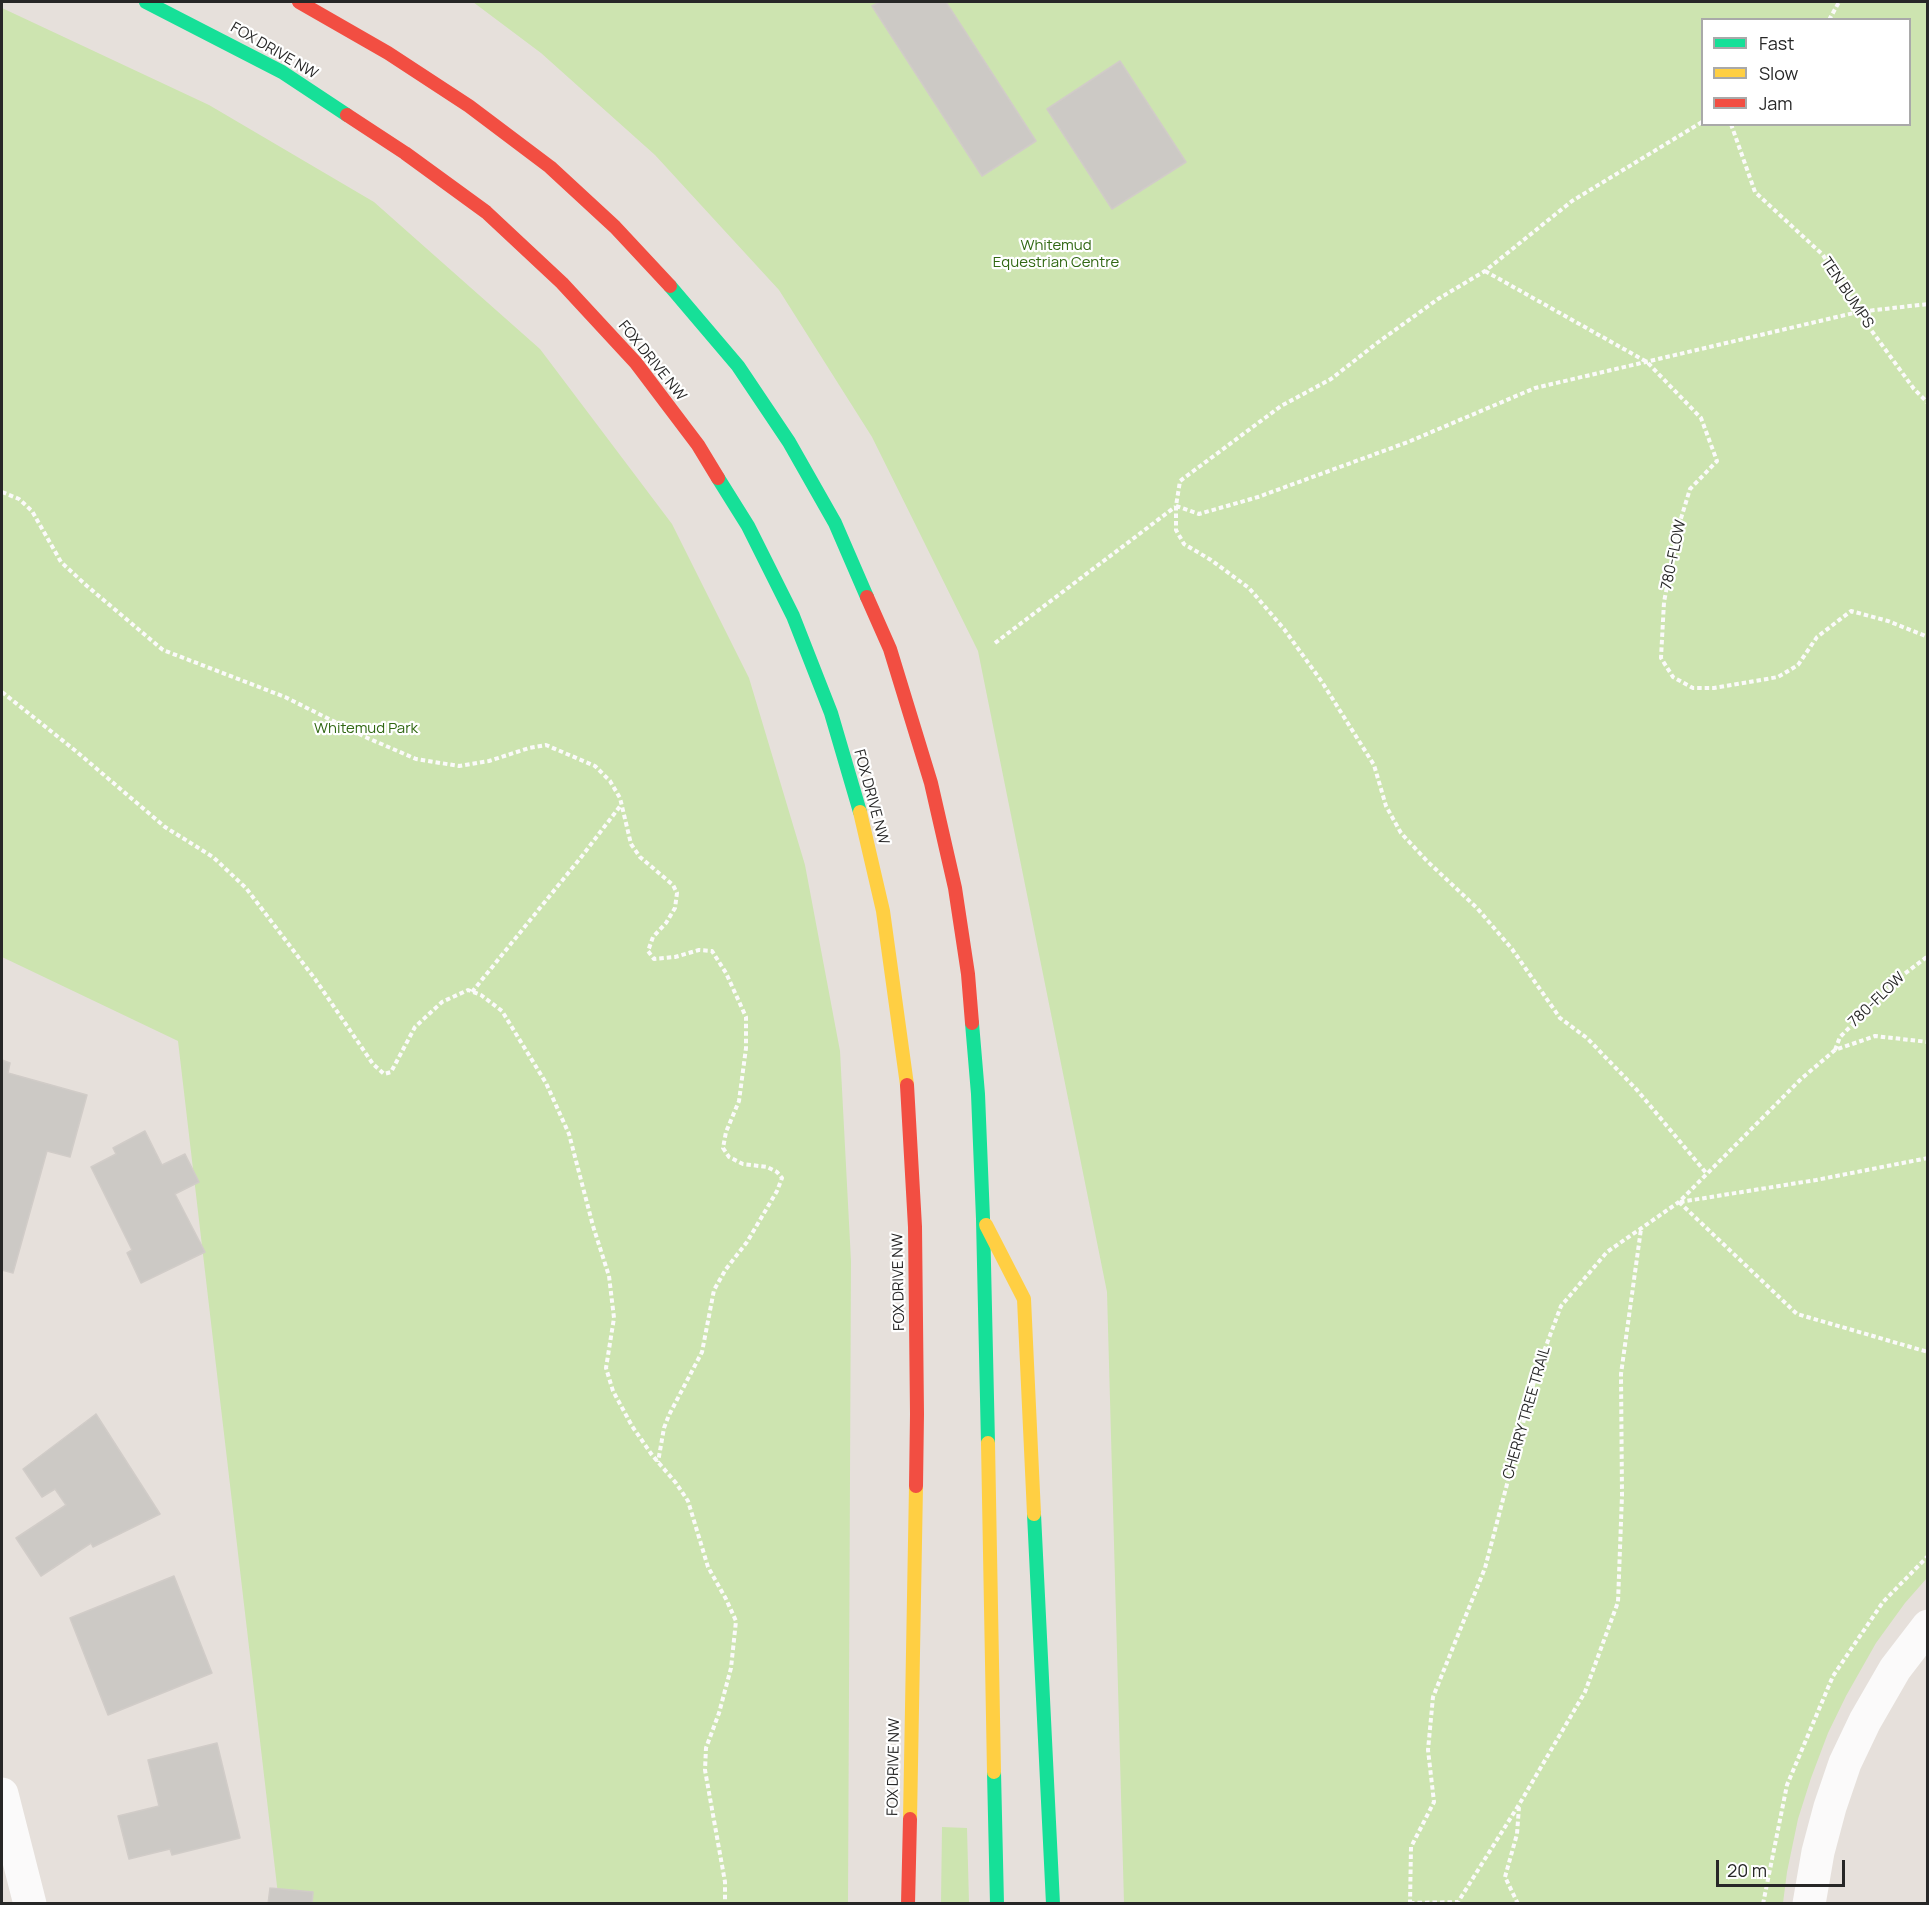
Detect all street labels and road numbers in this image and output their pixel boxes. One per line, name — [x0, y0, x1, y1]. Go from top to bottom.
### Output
street label: FOX DRIVE NW — [227, 19, 321, 83]
street label: TEN BUMPS — [1817, 254, 1877, 332]
street label: FOX DRIVE NW — [614, 317, 690, 405]
street label: 780-FLOW — [1658, 518, 1690, 592]
street label: FOX DRIVE NW — [850, 747, 892, 847]
street label: 780-FLOW — [1845, 969, 1909, 1031]
street label: FOX DRIVE NW — [889, 1233, 909, 1331]
street label: CHERRY TREE TRAIL — [1499, 1345, 1555, 1481]
street label: FOX DRIVE NW — [884, 1718, 904, 1816]

